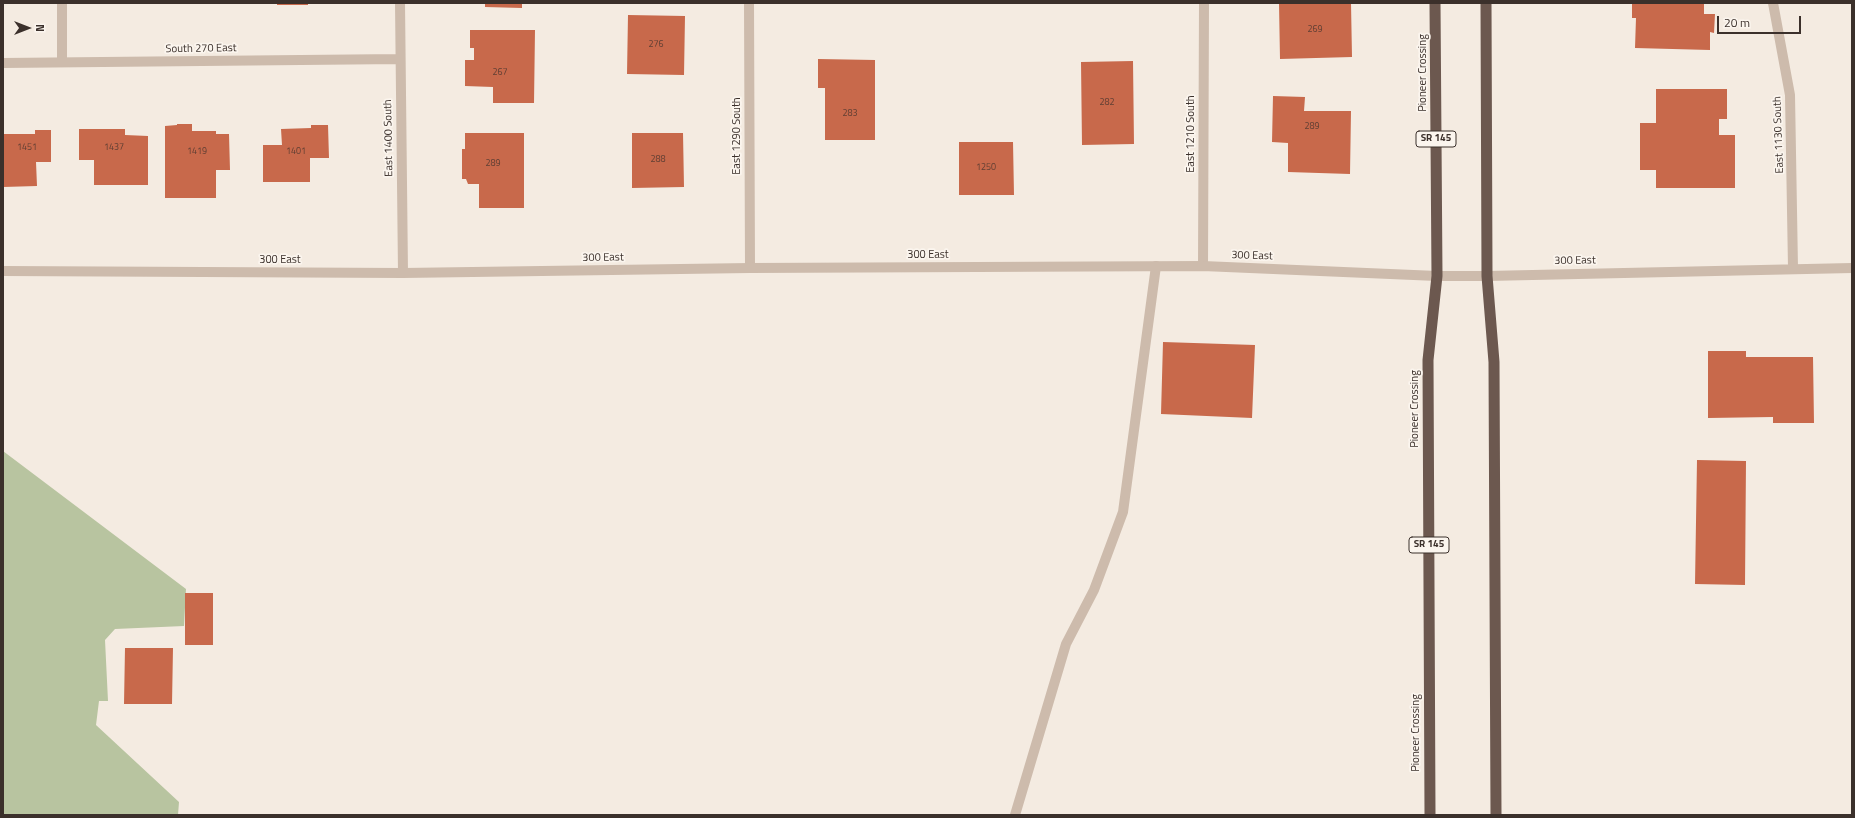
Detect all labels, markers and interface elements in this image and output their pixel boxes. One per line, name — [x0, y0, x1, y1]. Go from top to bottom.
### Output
north arrow — [8, 8, 48, 48]
scale bar — [1719, 8, 1803, 34]
text: 20 m — [1724, 13, 1750, 32]
text: N — [32, 24, 48, 32]
house number: 269 — [1307, 25, 1323, 35]
street label: Pioneer Crossing — [1416, 34, 1430, 112]
house number: 276 — [648, 40, 664, 50]
street label: South 270 East — [165, 42, 237, 56]
house number: 267 — [492, 68, 508, 78]
street label: East 1210 South — [1184, 95, 1198, 173]
street label: East 1130 South — [1771, 96, 1787, 174]
street label: East 1290 South — [730, 97, 744, 175]
house number: 282 — [1099, 98, 1115, 108]
street label: East 1400 South — [382, 99, 396, 177]
house number: 283 — [842, 109, 858, 119]
house number: 289 — [1304, 122, 1320, 132]
road number: SR 145 — [1416, 131, 1456, 147]
house number: 1451 — [17, 143, 37, 153]
house number: 1437 — [104, 143, 124, 153]
house number: 1419 — [187, 147, 207, 157]
house number: 1401 — [286, 147, 306, 157]
house number: 288 — [650, 155, 666, 165]
house number: 289 — [485, 159, 501, 169]
house number: 1250 — [976, 163, 996, 173]
street label: 300 East — [907, 248, 949, 262]
street label: 300 East — [1231, 249, 1273, 263]
street label: 300 East — [582, 251, 624, 265]
street label: 300 East — [259, 253, 301, 267]
street label: 300 East — [1554, 254, 1596, 268]
street label: Pioneer Crossing — [1408, 370, 1422, 448]
road number: SR 145 — [1409, 537, 1449, 553]
street label: Pioneer Crossing — [1409, 694, 1423, 772]

